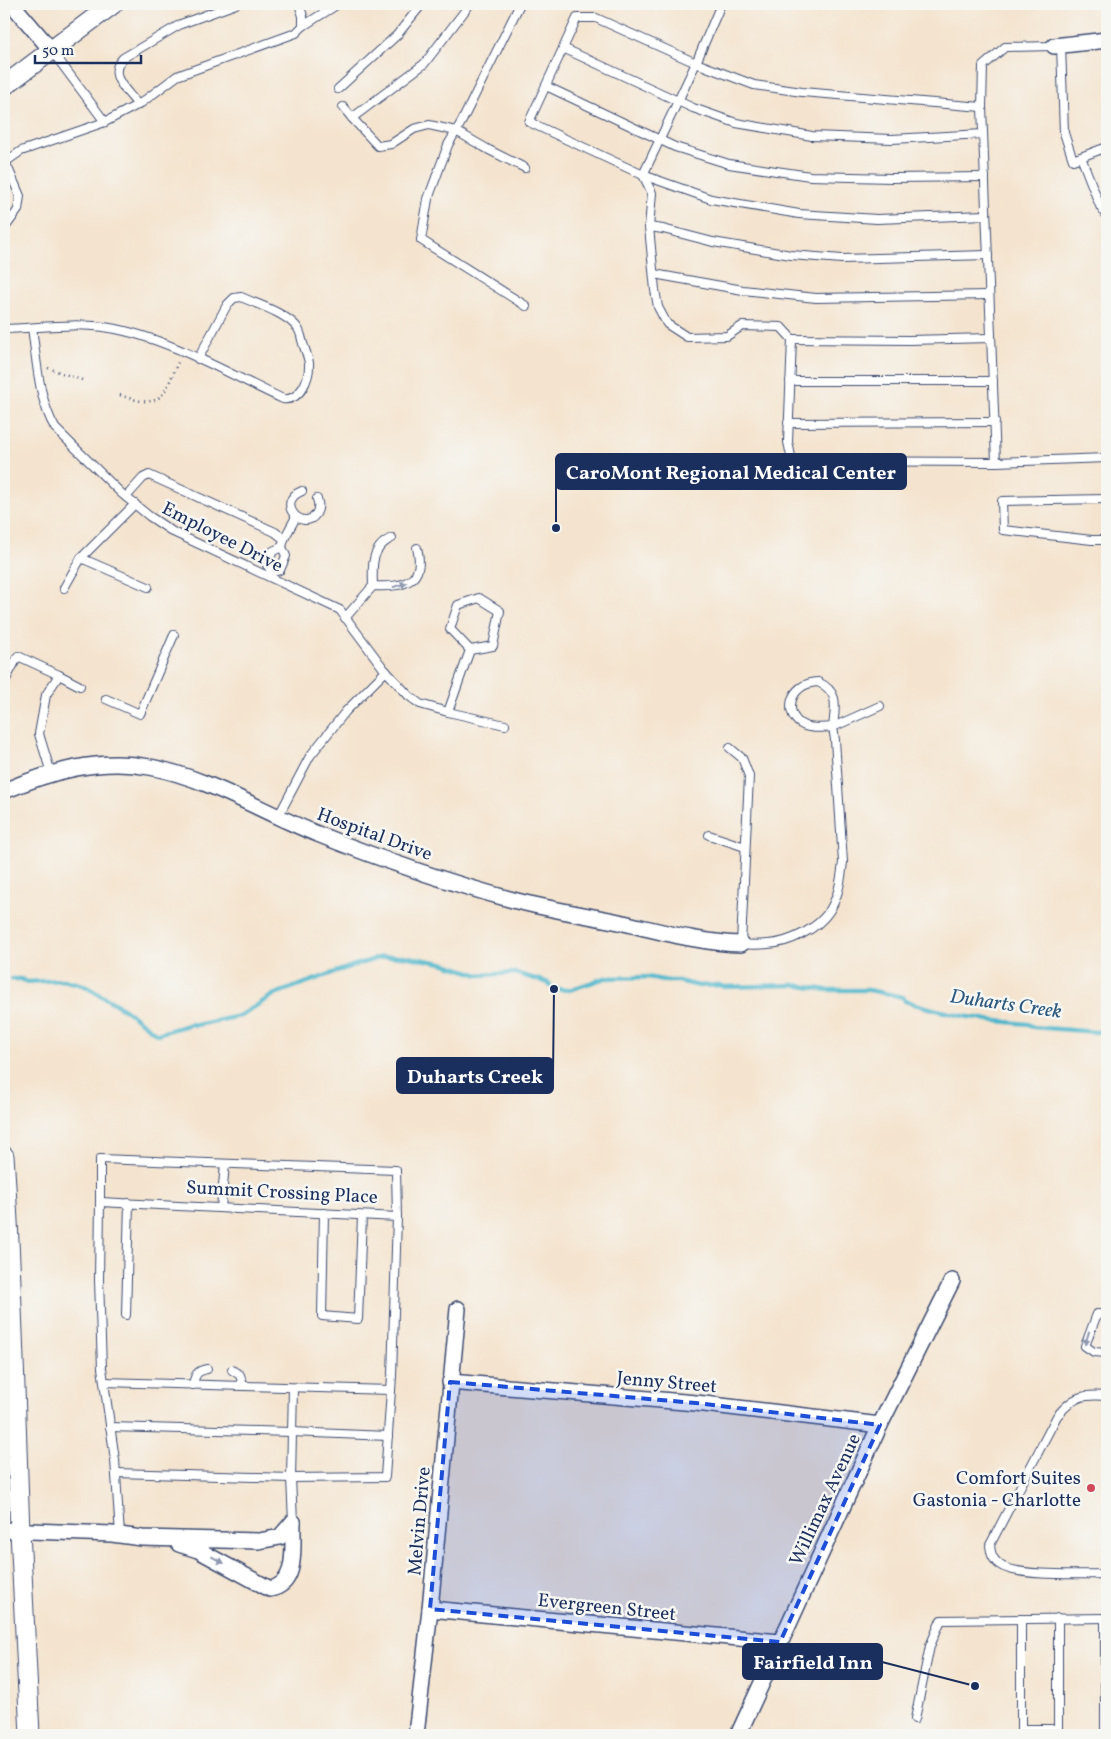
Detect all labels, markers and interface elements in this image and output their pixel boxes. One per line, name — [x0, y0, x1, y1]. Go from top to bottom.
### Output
scale bar — [35, 32, 141, 64]
text: 50 m — [42, 41, 74, 62]
callout: CaroMont Regional Medical Center — [556, 454, 906, 489]
text: CaroMont Regional Medical Center — [566, 460, 896, 488]
street label: Employee Drive — [157, 496, 287, 580]
one-way arrow — [392, 580, 407, 588]
street label: Hospital Drive — [313, 802, 436, 868]
water label: Duharts Creek — [948, 983, 1063, 1027]
callout: Duharts Creek — [397, 1058, 553, 1093]
text: Duharts Creek — [407, 1064, 543, 1092]
street label: Summit Crossing Place — [185, 1175, 378, 1211]
one-way arrow — [1083, 1331, 1091, 1346]
street label: Jenny Street — [616, 1366, 718, 1400]
street label: Willimax Avenue — [784, 1429, 868, 1570]
street label: Melvin Drive — [402, 1466, 438, 1577]
place label: Comfort Suites Gastonia - Charlotte — [913, 1466, 1081, 1514]
marker: Comfort Suites Gastonia - Charlotte — [1085, 1482, 1097, 1494]
one-way arrow — [211, 1556, 225, 1564]
street label: Evergreen Street — [536, 1588, 678, 1628]
callout: Fairfield Inn — [743, 1644, 882, 1679]
text: Fairfield Inn — [753, 1650, 873, 1678]

